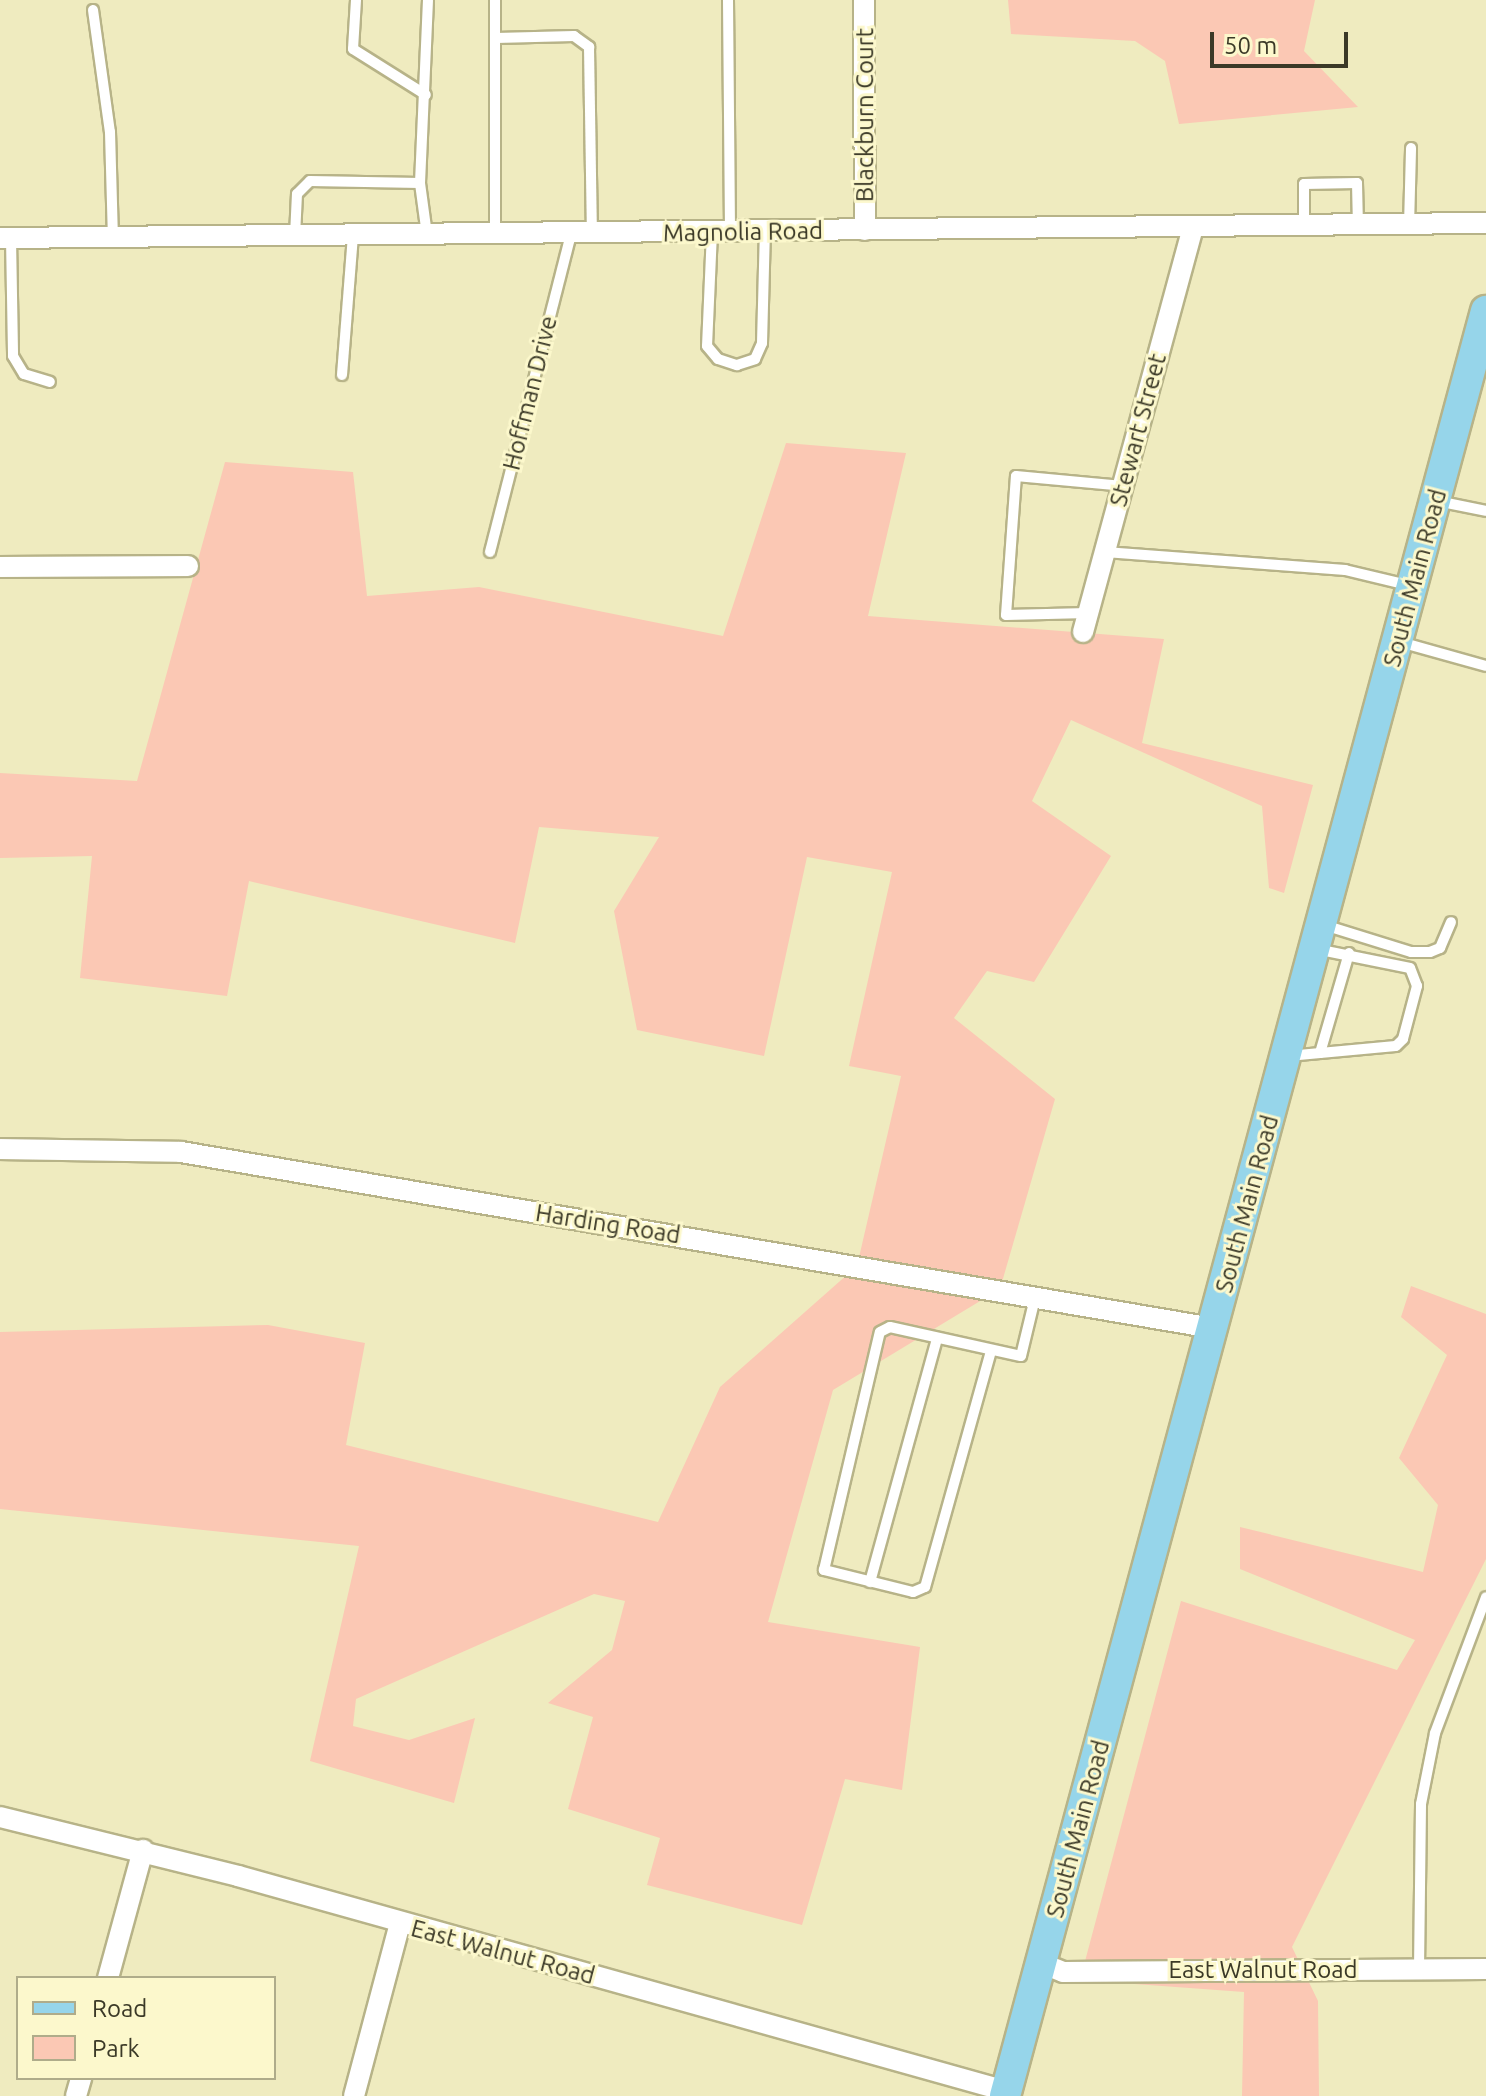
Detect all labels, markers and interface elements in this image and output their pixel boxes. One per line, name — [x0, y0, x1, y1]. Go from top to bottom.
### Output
scale bar — [1214, 16, 1352, 66]
street label: Blackburn Court — [851, 28, 879, 202]
text: 50 m — [1224, 32, 1277, 59]
street label: Magnolia Road — [663, 216, 823, 248]
street label: Hoffman Drive — [497, 313, 563, 473]
street label: Stewart Street — [1104, 350, 1172, 510]
street label: South Main Road — [1377, 486, 1453, 670]
street label: South Main Road — [1209, 1112, 1285, 1296]
street label: Harding Road — [533, 1198, 683, 1250]
street label: South Main Road — [1040, 1737, 1116, 1921]
street label: East Walnut Road — [408, 1914, 598, 1990]
street label: East Walnut Road — [1168, 1956, 1358, 1984]
legend — [16, 1976, 276, 2080]
text: Road — [92, 1995, 147, 2022]
text: Park — [92, 2035, 140, 2062]

